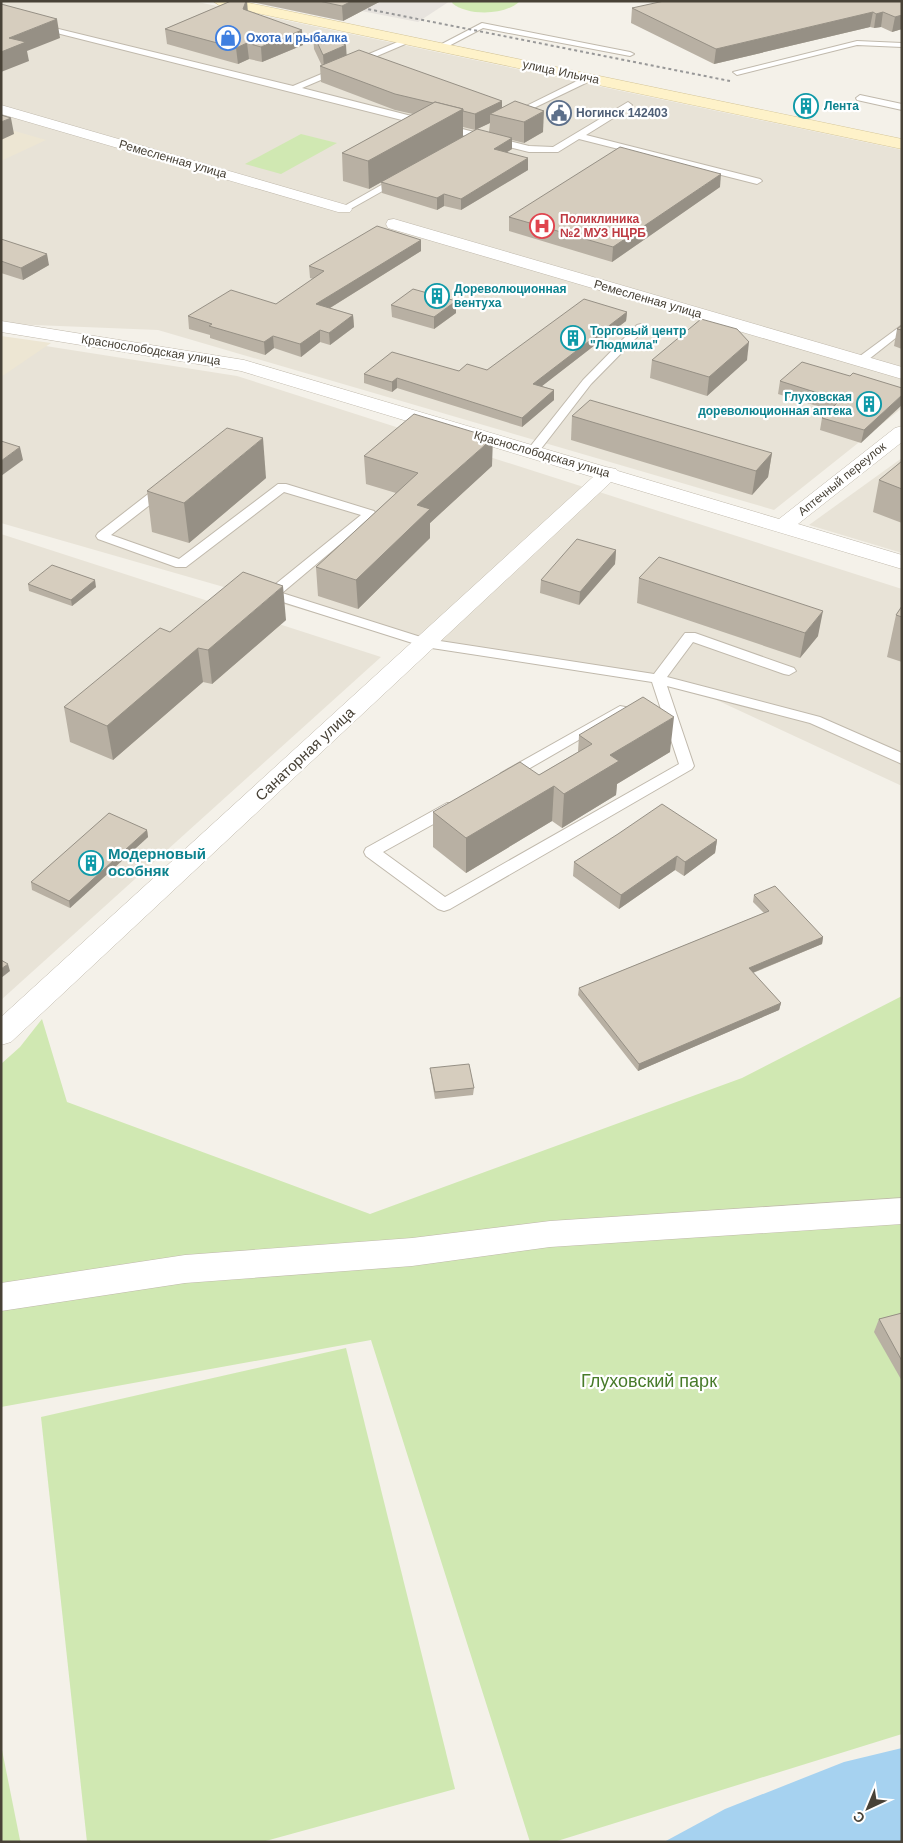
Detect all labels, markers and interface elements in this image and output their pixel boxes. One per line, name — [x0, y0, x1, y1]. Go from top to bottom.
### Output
shop icon: Охота и рыбалка — [215, 25, 241, 51]
place label: Охота и рыбалка — [246, 31, 348, 45]
street label: улица Ильича — [521, 57, 601, 87]
building icon: Лента — [793, 93, 819, 119]
place label: Лента — [824, 99, 859, 113]
public building icon: Ногинск 142403 — [546, 100, 572, 126]
place label: Ногинск 142403 — [576, 106, 668, 120]
street label: Ремесленная улица — [117, 137, 229, 181]
place label: Поликлиника №2 МУЗ НЦРБ — [560, 212, 646, 240]
hospital icon: Поликлиника №2 МУЗ НЦРБ — [529, 213, 555, 239]
street label: Ремесленная улица — [592, 277, 704, 321]
place label: Дореволюционная вентуха — [454, 282, 566, 310]
building icon: Дореволюционная вентуха — [424, 283, 450, 309]
place label: Торговый центр "Людмила" — [590, 324, 686, 352]
building icon: Торговый центр "Людмила" — [560, 325, 586, 351]
street label: Краснослободская улица — [80, 332, 222, 368]
place label: Глуховская дореволюционная аптека — [698, 390, 852, 418]
building icon: Глуховская дореволюционная аптека — [856, 391, 882, 417]
street label: Краснослободская улица — [472, 428, 612, 480]
street label: Аптечный переулок — [795, 439, 889, 519]
street label: Санаторная улица — [252, 703, 358, 804]
place label: Модерновый особняк — [108, 845, 206, 879]
building icon: Модерновый особняк — [78, 850, 104, 876]
park label: Глуховский парк — [581, 1371, 717, 1391]
north arrow — [843, 1783, 893, 1833]
text: С — [850, 1808, 868, 1827]

